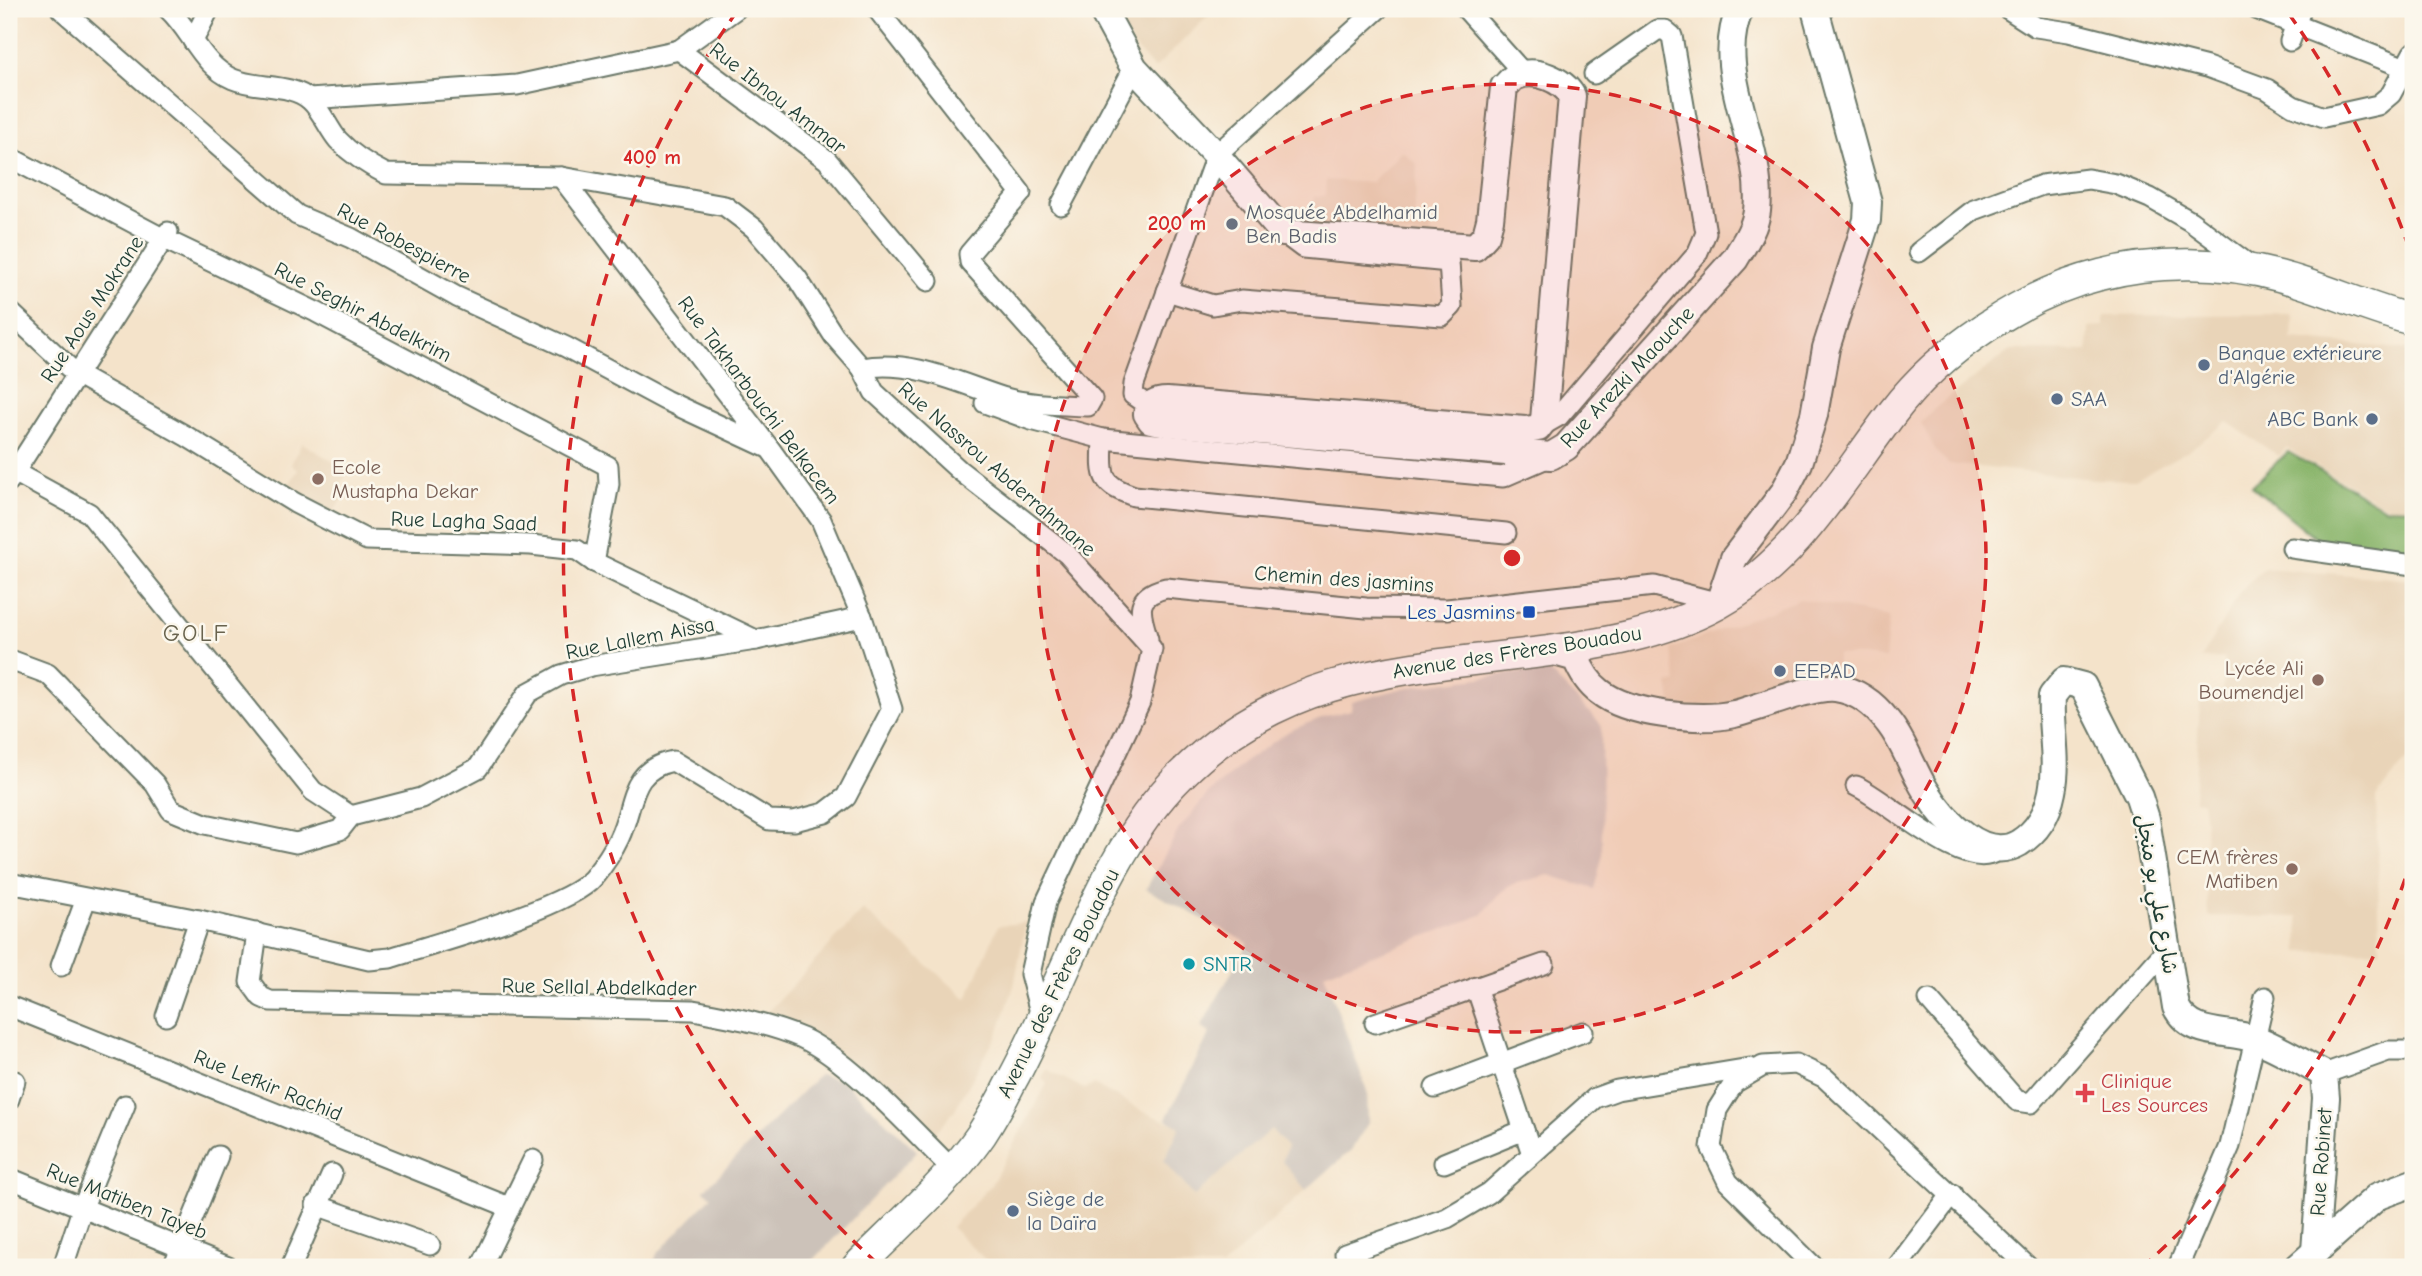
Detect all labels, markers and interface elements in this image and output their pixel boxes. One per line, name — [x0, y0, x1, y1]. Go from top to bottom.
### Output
street label: Rue Ibnou Ammar — [705, 37, 852, 159]
text: 400 m — [623, 145, 681, 169]
street label: Rue Robespierre — [333, 198, 475, 288]
place label: Mosquée Abdelhamid Ben Badis — [1246, 200, 1438, 248]
text: 200 m — [1148, 211, 1206, 235]
marker: Mosquée Abdelhamid Ben Badis — [1224, 216, 1240, 232]
street label: Rue Aous Mokrane — [36, 231, 148, 387]
street label: Rue Seghir Abdelkrim — [270, 257, 456, 367]
street label: Rue Takharbouchi Belkacem — [673, 291, 845, 509]
street label: Rue Arezki Maouche — [1555, 301, 1699, 453]
place label: Banque extérieure d'Algérie — [2218, 341, 2382, 389]
marker: Banque extérieure d'Algérie — [2196, 357, 2212, 373]
street label: Rue Nassrou Abderrahmane — [893, 377, 1101, 561]
place label: SAA — [2071, 387, 2107, 411]
marker: SAA — [2049, 391, 2065, 407]
place label: ABC Bank — [2267, 407, 2358, 431]
marker: ABC Bank — [2364, 411, 2380, 427]
place label: Ecole Mustapha Dekar — [332, 455, 479, 503]
marker: Ecole Mustapha Dekar — [310, 471, 326, 487]
street label: Rue Lagha Saad — [390, 506, 538, 536]
centre of rings — [1500, 546, 1524, 570]
street label: Chemin des jasmins — [1253, 561, 1435, 597]
place label: Les Jasmins — [1407, 600, 1515, 624]
marker: Les Jasmins — [1521, 604, 1537, 620]
street label: Rue Lallem Aissa — [564, 612, 716, 664]
district label: GOLF — [163, 619, 229, 647]
street label: Avenue des Frères Bouadou — [1391, 620, 1643, 684]
place label: Lycée Ali Boumendjel — [2198, 656, 2304, 704]
place label: EEPAD — [1794, 659, 1856, 683]
marker: EEPAD — [1772, 663, 1788, 679]
marker: Lycée Ali Boumendjel — [2310, 672, 2326, 688]
street label: شارع علي بو منجل — [2124, 812, 2183, 977]
place label: CEM frères Matiben — [2177, 845, 2278, 893]
marker: CEM frères Matiben — [2284, 861, 2300, 877]
street label: Avenue des Frères Bouadou — [992, 865, 1124, 1101]
place label: SNTR — [1203, 952, 1252, 976]
marker: SNTR — [1181, 956, 1197, 972]
street label: Rue Sellal Abdelkader — [501, 973, 697, 1001]
street label: Rue Lefkir Rachid — [190, 1044, 346, 1126]
place label: Clinique Les Sources — [2101, 1069, 2208, 1117]
marker: Clinique Les Sources — [2075, 1083, 2095, 1103]
street label: Rue Robinet — [2305, 1106, 2337, 1217]
street label: Rue Matiben Tayeb — [43, 1158, 211, 1244]
place label: Siège de la Daïra — [1027, 1187, 1104, 1235]
marker: Siège de la Daïra — [1005, 1203, 1021, 1219]

